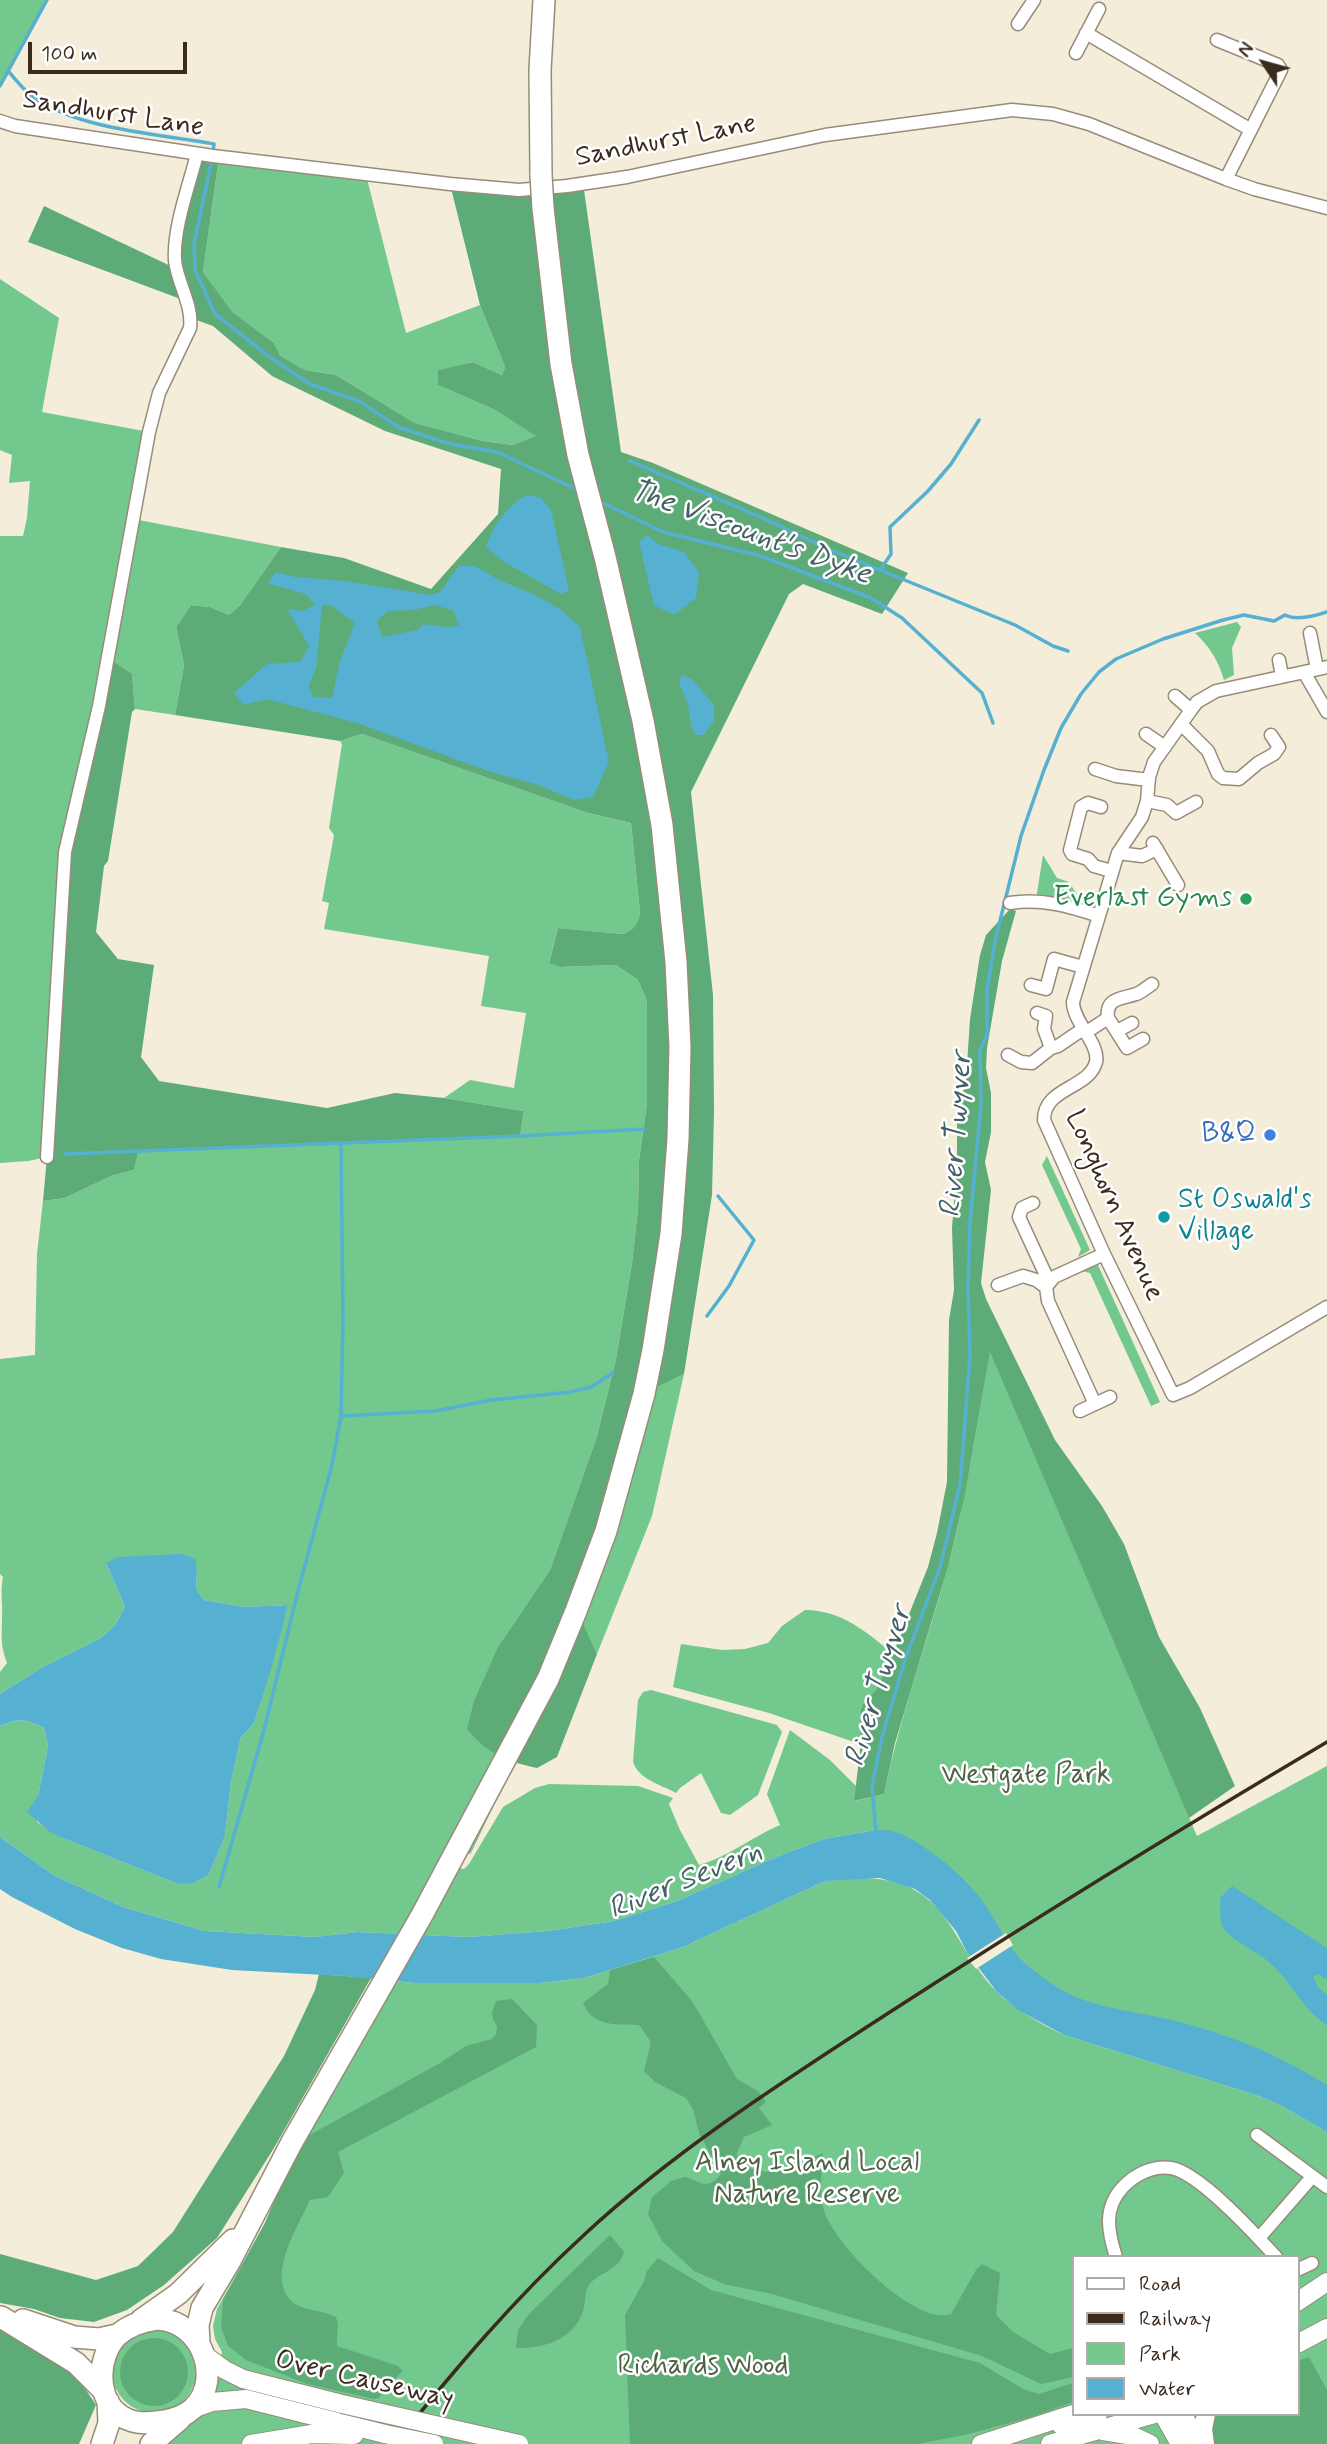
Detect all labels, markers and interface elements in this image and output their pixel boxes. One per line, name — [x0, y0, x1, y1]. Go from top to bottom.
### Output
scale bar — [32, 28, 191, 72]
north arrow — [1229, 28, 1299, 98]
text: N — [1233, 38, 1260, 63]
text: 100 m — [41, 40, 97, 68]
street label: Sandhurst Lane — [20, 84, 206, 146]
street label: Sandhurst Lane — [573, 108, 759, 176]
water label: The Viscount's Dyke — [624, 474, 876, 594]
place label: Everlast Gyms — [1054, 882, 1232, 916]
marker: Everlast Gyms — [1238, 891, 1254, 907]
water label: River Twyver — [934, 1051, 982, 1219]
street label: Longhorn Avenue — [1056, 1105, 1170, 1307]
place label: B&Q — [1202, 1118, 1256, 1152]
marker: B&Q — [1262, 1127, 1278, 1143]
place label: St Oswald's Village — [1178, 1184, 1312, 1250]
marker: St Oswald's Village — [1156, 1209, 1172, 1225]
water label: River Twyver — [839, 1602, 921, 1772]
park label: Westgate Park — [941, 1759, 1111, 1793]
water label: River Severn — [604, 1835, 768, 1929]
park label: Alney Island Local Nature Reserve — [695, 2147, 919, 2213]
legend — [1072, 2255, 1299, 2416]
text: Road — [1139, 2270, 1181, 2298]
text: Railway — [1139, 2305, 1211, 2333]
text: Park — [1139, 2340, 1181, 2368]
street label: Over Causeway — [271, 2344, 457, 2418]
park label: Richards Wood — [618, 2350, 788, 2384]
text: Water — [1139, 2375, 1195, 2403]

